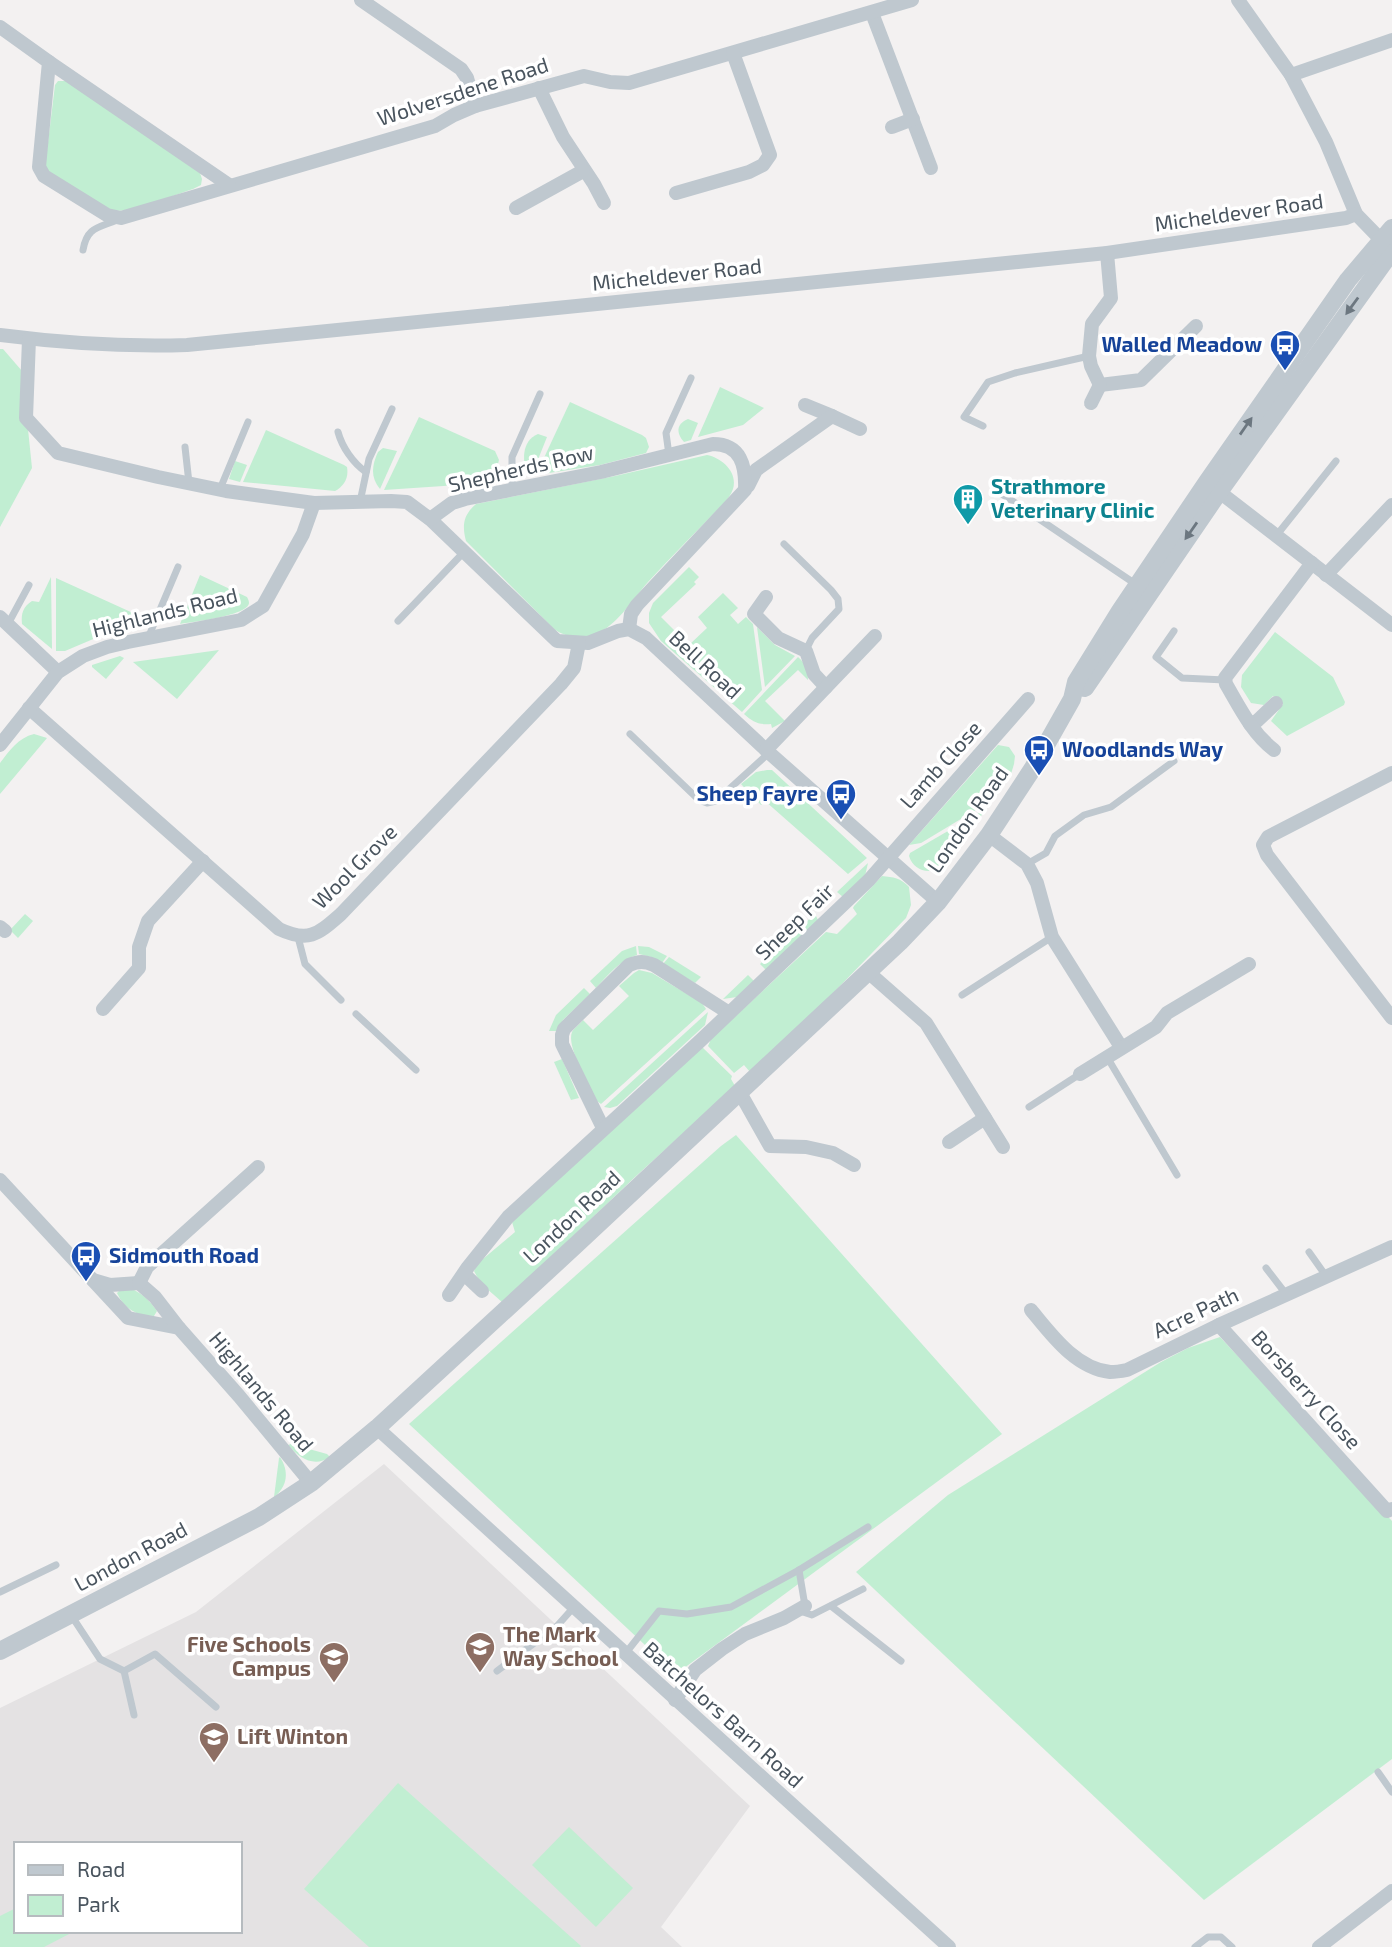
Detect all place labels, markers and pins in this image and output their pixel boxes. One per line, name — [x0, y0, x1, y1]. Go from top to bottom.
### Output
bus stop icon: Walled Meadow — [1268, 328, 1302, 372]
place label: Walled Meadow — [1101, 331, 1262, 356]
place label: Strathmore Veterinary Clinic — [991, 473, 1155, 523]
building icon: Strathmore Veterinary Clinic — [951, 482, 985, 526]
bus stop icon: Woodlands Way — [1022, 733, 1056, 777]
place label: Woodlands Way — [1062, 736, 1223, 762]
bus stop icon: Sheep Fayre — [824, 777, 858, 821]
place label: Sheep Fayre — [697, 780, 818, 806]
bus stop icon: Sidmouth Road — [69, 1239, 103, 1283]
place label: Sidmouth Road — [109, 1242, 259, 1267]
place label: The Mark Way School — [503, 1621, 618, 1671]
school or university icon: The Mark Way School — [463, 1630, 497, 1674]
place label: Five Schools Campus — [187, 1631, 311, 1680]
school or university icon: Five Schools Campus — [317, 1640, 351, 1684]
school or university icon: Lift Winton — [197, 1720, 231, 1764]
place label: Lift Winton — [237, 1723, 348, 1748]

